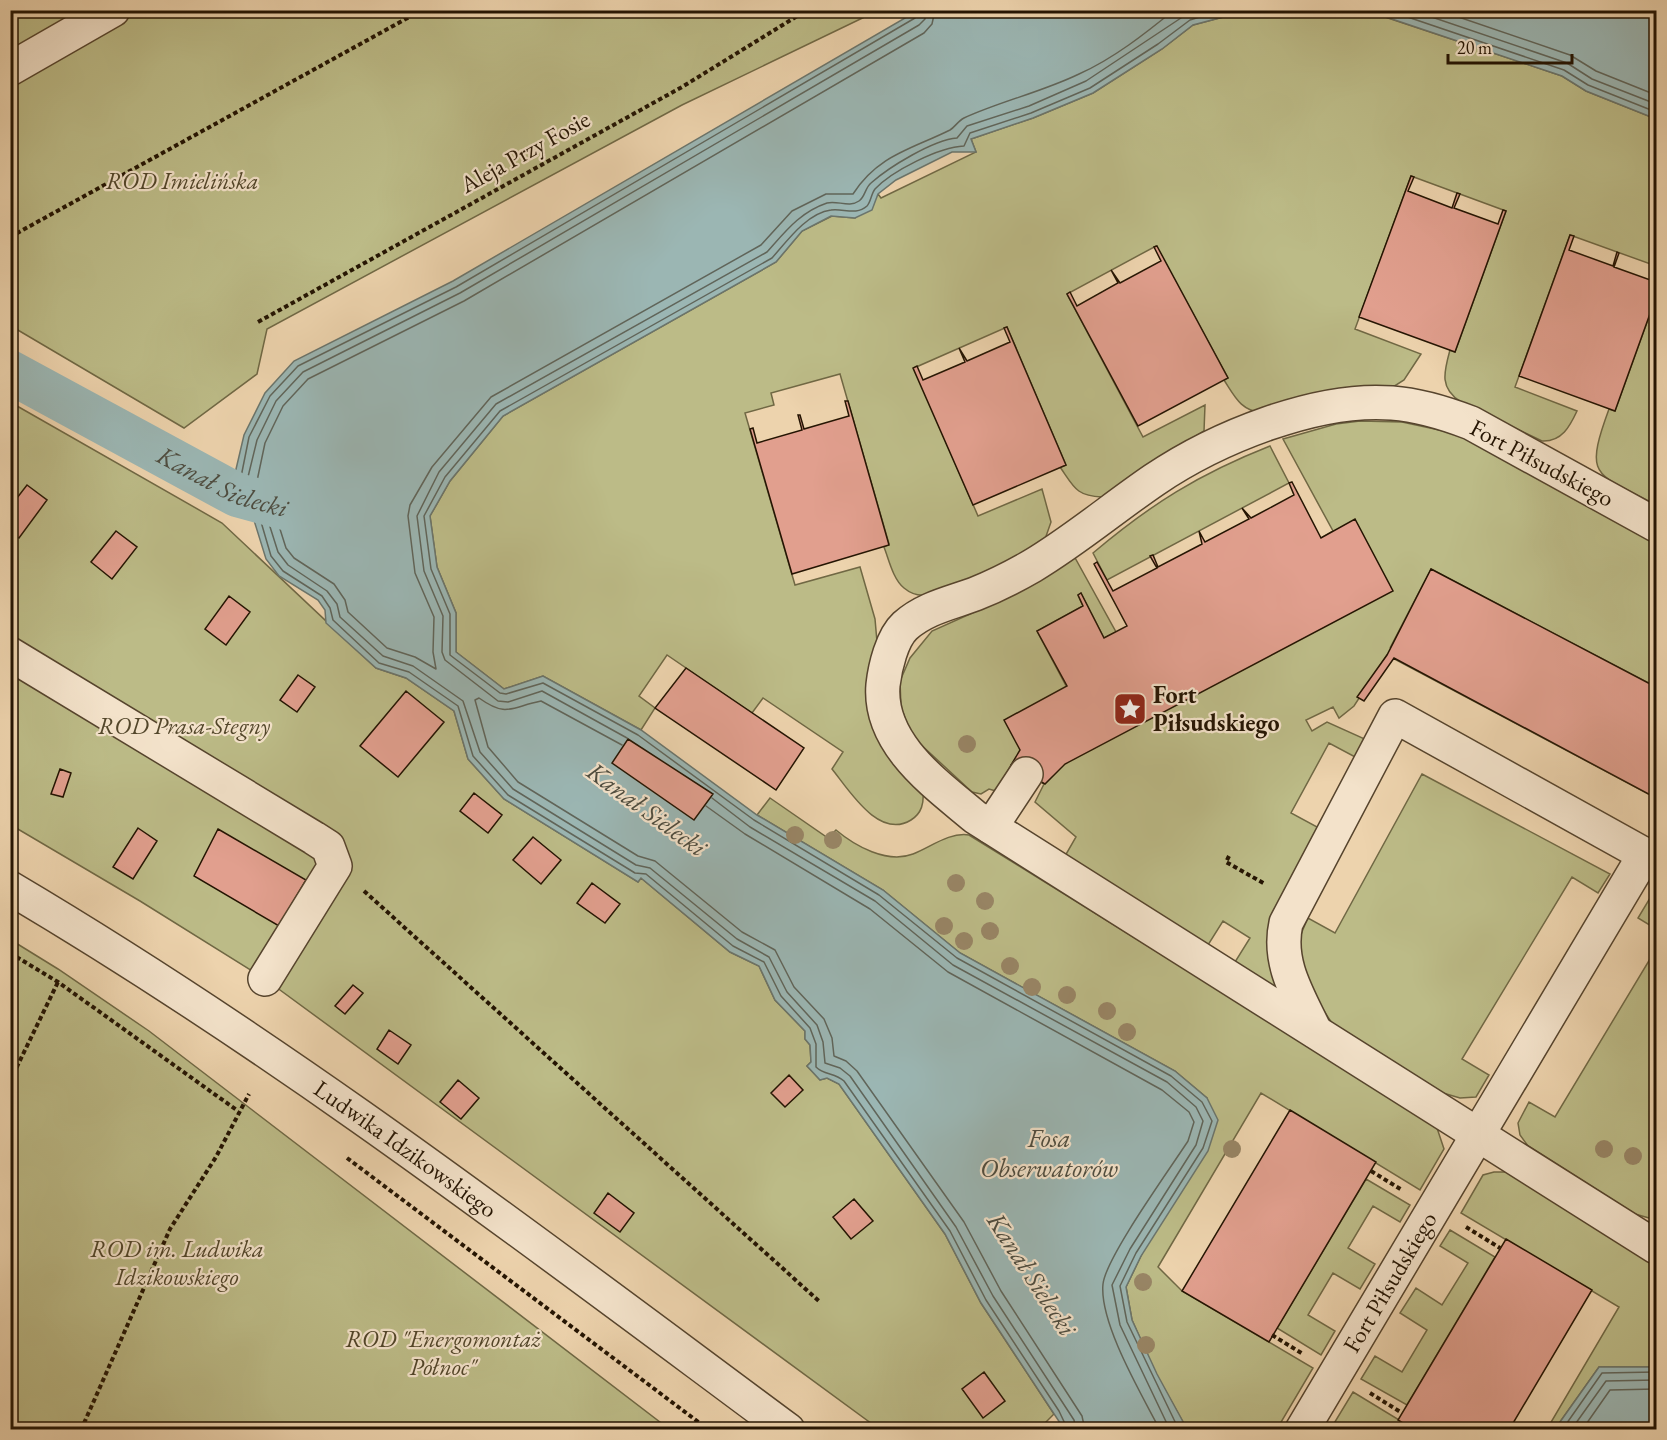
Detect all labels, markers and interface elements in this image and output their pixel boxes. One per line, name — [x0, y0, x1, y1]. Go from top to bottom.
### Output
scale bar — [1448, 27, 1572, 65]
text: 20 m — [1457, 36, 1492, 59]
street label: Aleja Przy Fosie — [454, 103, 595, 200]
park label: ROD Imielińska — [106, 165, 258, 196]
street label: Fort Piłsudskiego — [1465, 412, 1620, 514]
water label: Kanał Sielecki — [150, 437, 293, 525]
place label: Fort Piłsudskiego — [1153, 679, 1279, 739]
place icon: Fort Piłsudskiego — [1112, 691, 1148, 727]
park label: ROD Prasa-Stegny — [98, 710, 271, 741]
water label: Kanał Sielecki — [579, 753, 715, 865]
street label: Ludwika Idzikowskiego — [308, 1073, 504, 1225]
water label: Fosa Obserwatorów — [980, 1121, 1118, 1185]
water label: Kanał Sielecki — [979, 1205, 1085, 1343]
street label: Fort Piłsudskiego — [1336, 1206, 1444, 1358]
park label: ROD im. Ludwika Idzikowskiego — [90, 1233, 264, 1292]
park label: ROD "Energomontaż Północ" — [345, 1323, 541, 1382]

